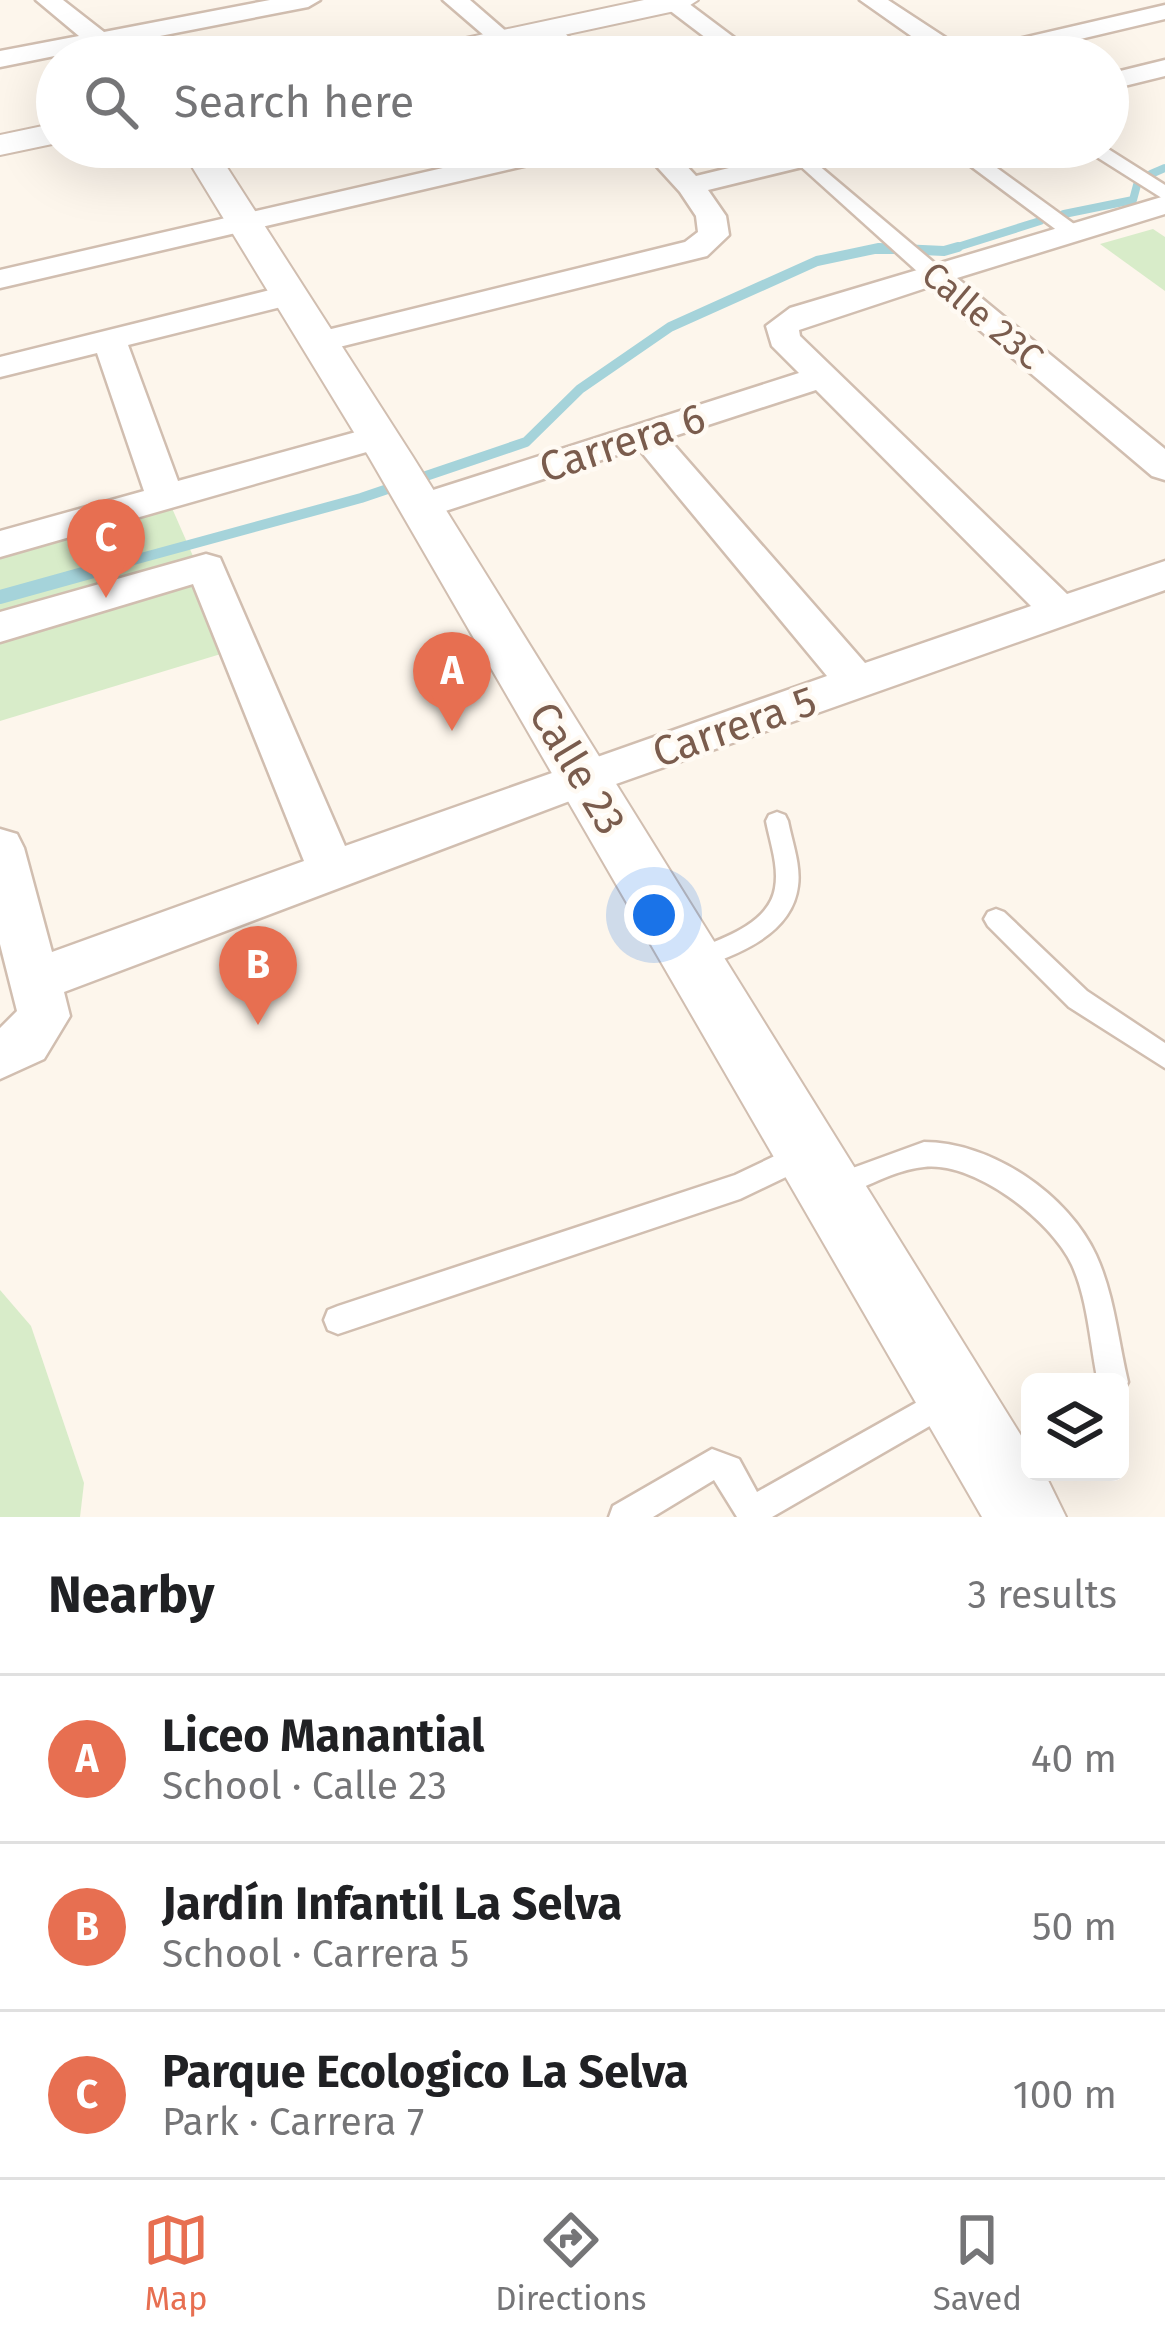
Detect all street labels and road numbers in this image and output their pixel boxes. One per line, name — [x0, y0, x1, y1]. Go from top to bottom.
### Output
street label: Calle 23C — [913, 252, 1052, 379]
street label: Carrera 6 — [533, 393, 711, 493]
street label: Carrera 5 — [646, 676, 823, 778]
street label: Calle 23 — [518, 693, 636, 844]

